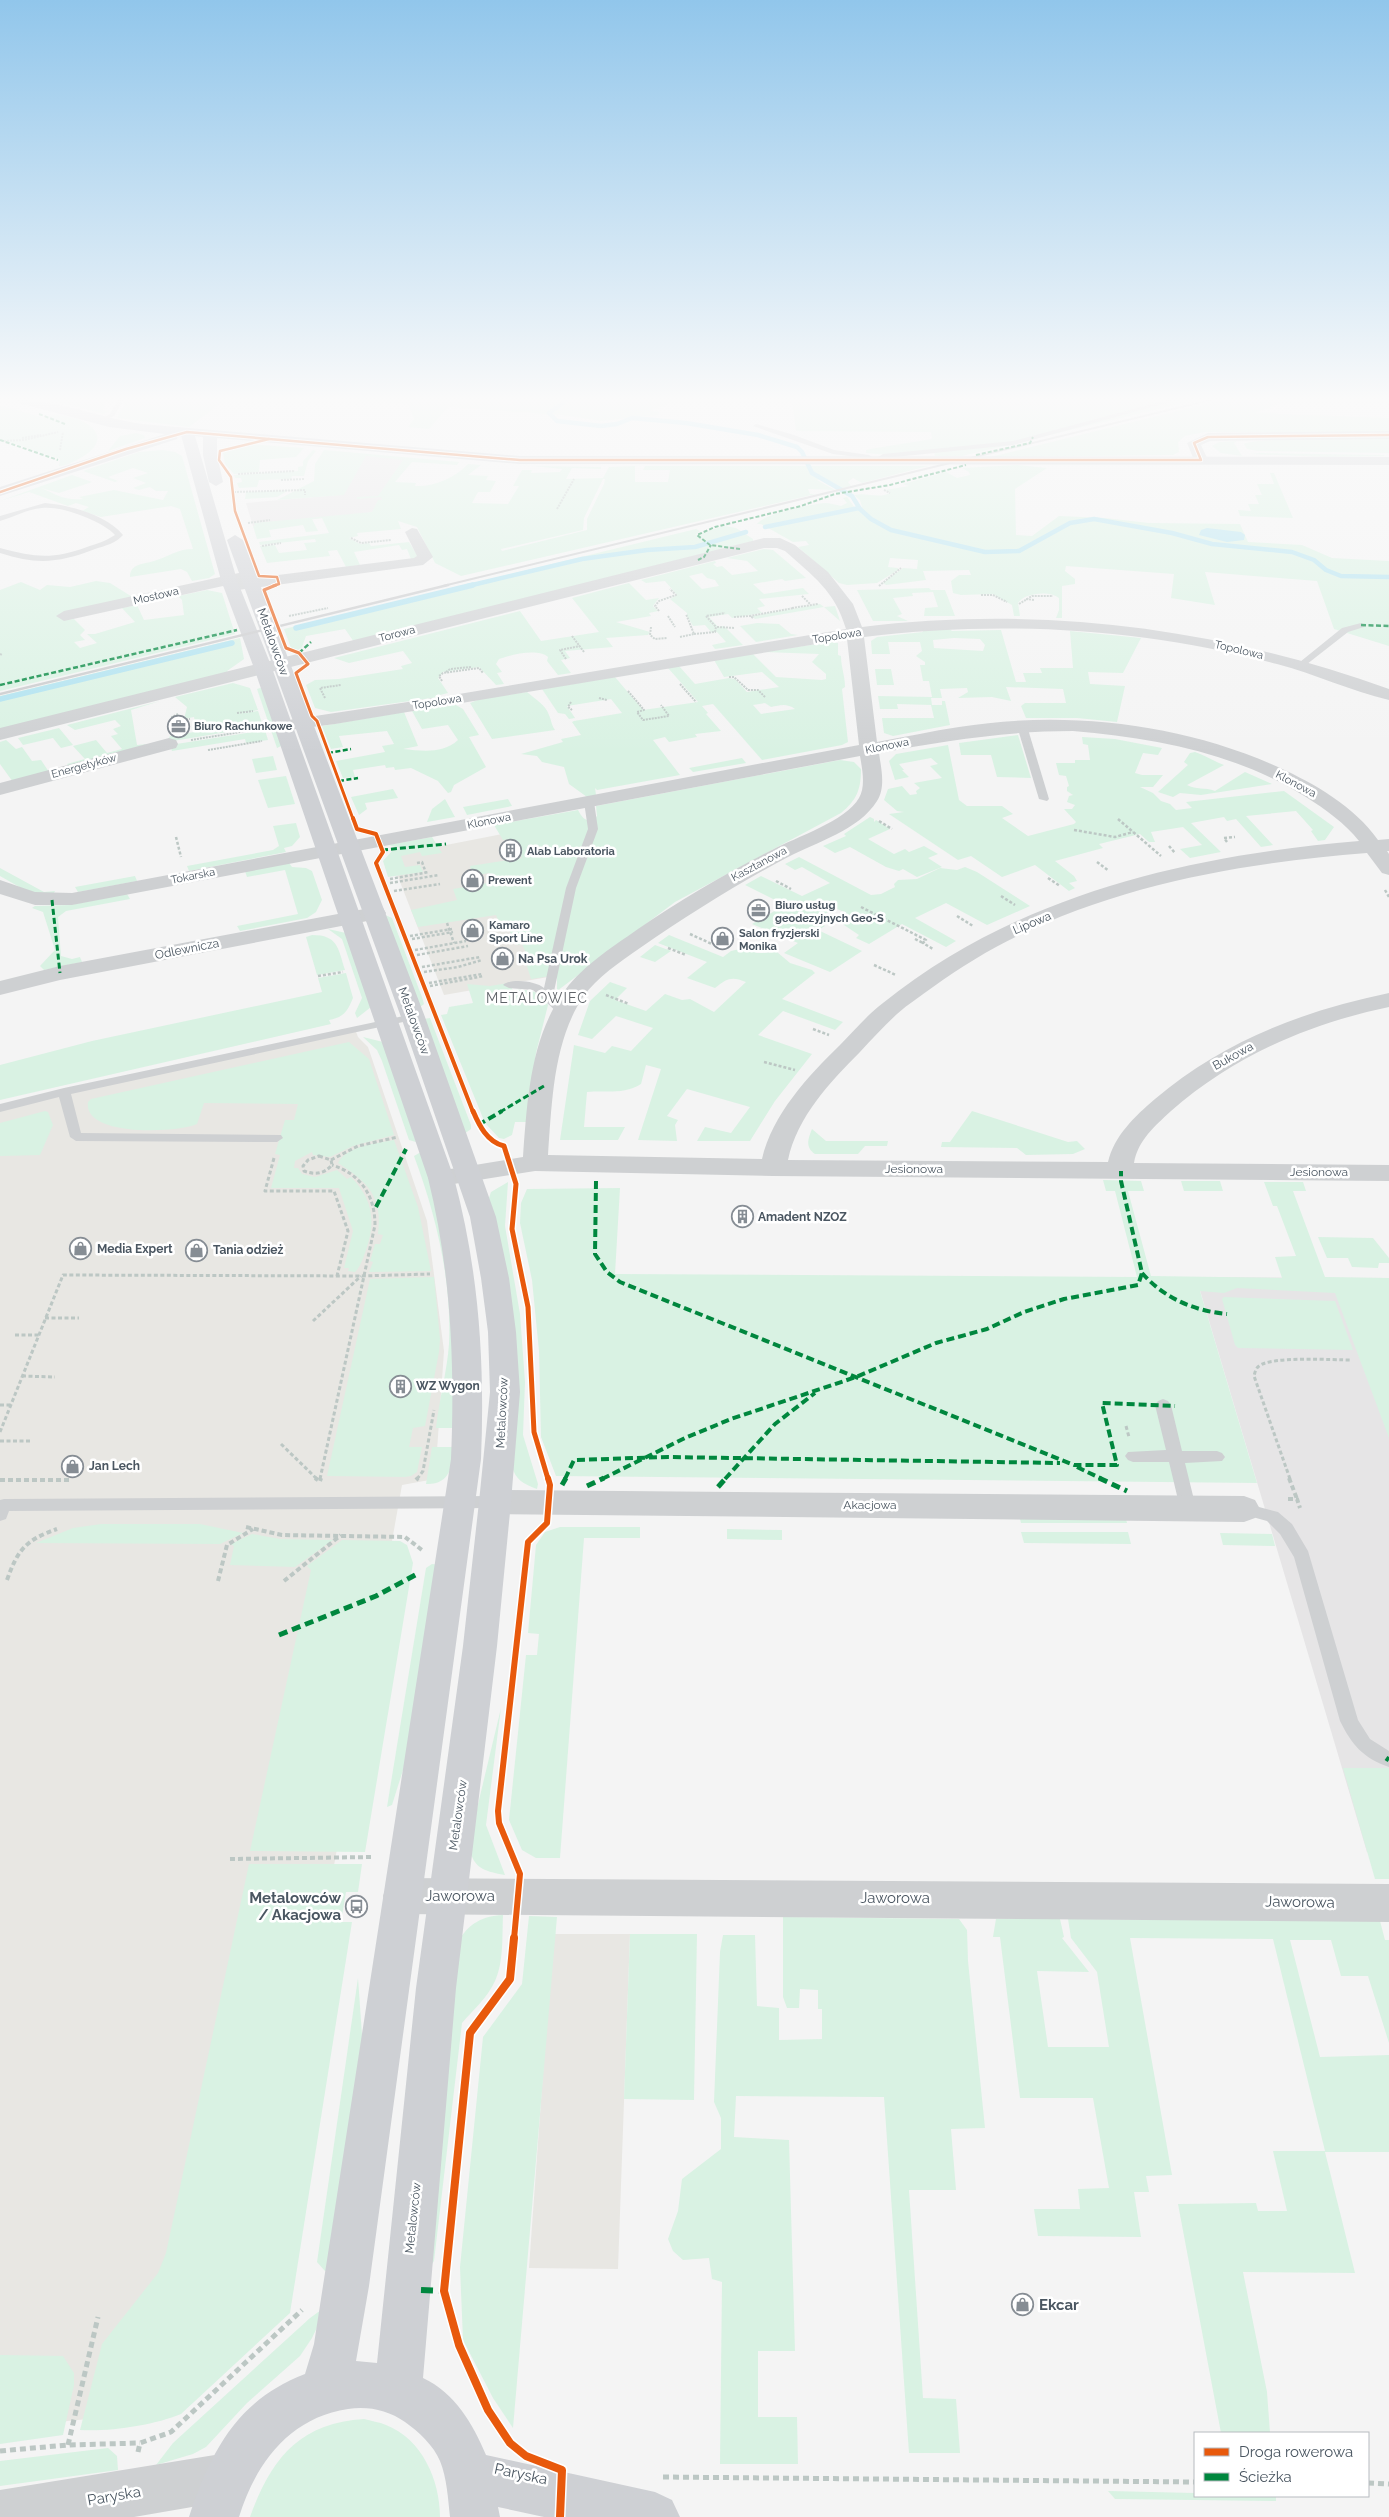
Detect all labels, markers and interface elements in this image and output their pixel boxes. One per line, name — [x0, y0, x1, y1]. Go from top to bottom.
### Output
street label: Mostowa — [132, 584, 180, 608]
street label: Metalowców — [254, 606, 292, 678]
street label: Torowa — [378, 623, 416, 645]
street label: Topolowa — [812, 626, 862, 646]
street label: Topolowa — [1213, 638, 1265, 662]
street label: Topolowa — [412, 692, 462, 712]
office icon: Biuro Rachunkowe — [166, 714, 190, 738]
place label: Biuro Rachunkowe — [194, 720, 293, 733]
street label: Klonowa — [864, 735, 910, 757]
street label: Energetyków — [50, 751, 118, 781]
street label: Klonowa — [1273, 768, 1319, 800]
street label: Klonowa — [466, 810, 512, 832]
building icon: Alab Laboratoria — [499, 839, 523, 863]
street label: Kasztanowa — [729, 844, 789, 884]
place label: Alab Laboratoria — [527, 845, 615, 858]
street label: Tokarska — [170, 865, 216, 887]
shop icon: Prewent — [460, 868, 484, 892]
place label: Prewent — [488, 874, 533, 887]
office icon: Biuro usług geodezyjnych Geo-S — [747, 899, 771, 923]
place label: Biuro usług geodezyjnych Geo-S — [775, 899, 884, 925]
street label: Lipowa — [1011, 909, 1053, 937]
shop icon: Kamaro Sport Line — [461, 919, 485, 943]
place label: Kamaro Sport Line — [489, 919, 543, 945]
shop icon: Salon fryzjerski Monika — [711, 927, 735, 951]
place label: Salon fryzjerski Monika — [739, 927, 820, 953]
street label: Odlewnicza — [154, 936, 220, 962]
shop icon: Na Psa Urok — [490, 947, 514, 971]
place label: Na Psa Urok — [518, 952, 588, 966]
street label: Metalowców — [395, 985, 433, 1057]
district label: METALOWIEC — [486, 990, 588, 1006]
street label: Bukowa — [1210, 1039, 1256, 1073]
street label: Jesionowa — [885, 1162, 943, 1176]
street label: Jesionowa — [1290, 1165, 1348, 1179]
building icon: Amadent NZOZ — [730, 1205, 754, 1229]
place label: Amadent NZOZ — [758, 1210, 847, 1224]
shop icon: Media Expert — [69, 1237, 93, 1261]
shop icon: Tania odzież — [185, 1238, 209, 1262]
place label: Media Expert — [97, 1242, 173, 1256]
place label: Tania odzież — [213, 1243, 283, 1257]
building icon: WZ Wygon — [388, 1374, 412, 1398]
street label: Metalowców — [493, 1377, 511, 1449]
place label: WZ Wygon — [416, 1379, 480, 1393]
shop icon: Jan Lech — [61, 1454, 85, 1478]
place label: Jan Lech — [89, 1459, 140, 1473]
street label: Akacjowa — [843, 1498, 897, 1512]
street label: Metalowców — [446, 1779, 470, 1851]
street label: Jaworowa — [425, 1887, 495, 1905]
place label: Metalowców / Akacjowa — [249, 1889, 341, 1924]
street label: Jaworowa — [860, 1889, 930, 1907]
street label: Jaworowa — [1265, 1892, 1335, 1912]
bus stop icon: Metalowców / Akacjowa — [345, 1895, 369, 1919]
street label: Metalowców — [402, 2182, 424, 2254]
shop icon: Ekcar — [1011, 2293, 1035, 2317]
place label: Ekcar — [1039, 2296, 1079, 2314]
legend — [1194, 2432, 1369, 2497]
text: Droga rowerowa — [1239, 2443, 1353, 2461]
street label: Paryska — [493, 2460, 549, 2488]
text: Ścieżka — [1239, 2468, 1292, 2486]
street label: Paryska — [86, 2482, 142, 2510]

